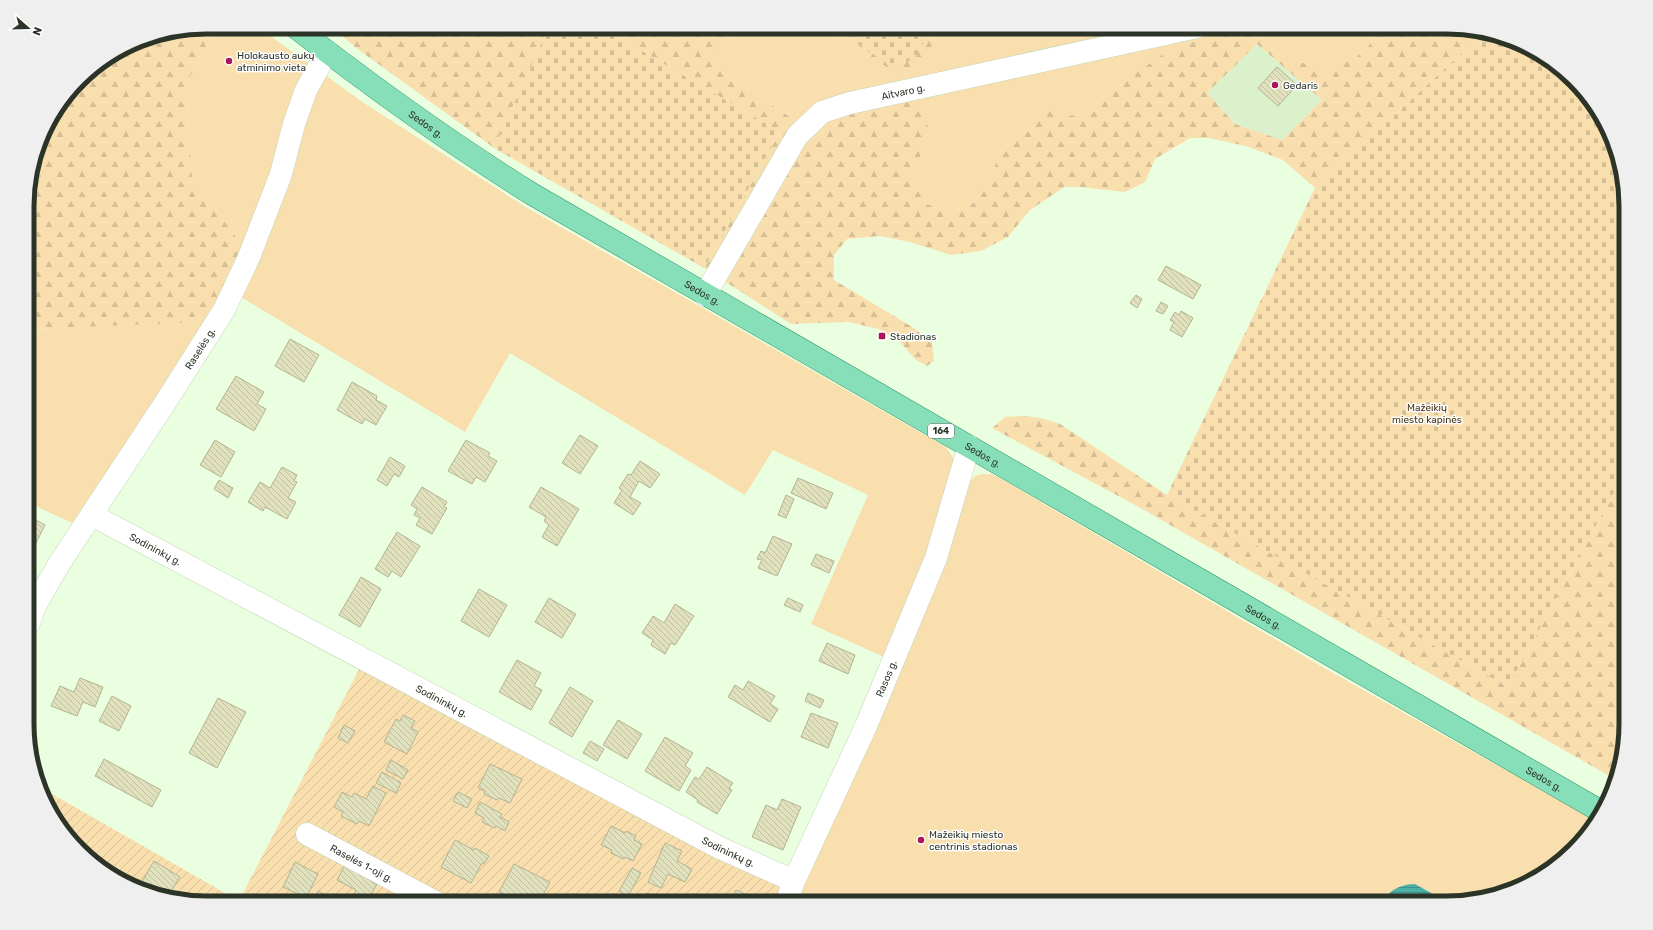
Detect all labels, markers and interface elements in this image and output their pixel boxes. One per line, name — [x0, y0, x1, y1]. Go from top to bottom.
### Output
north arrow — [8, 8, 48, 48]
text: N — [29, 25, 44, 37]
place label: Holokausto aukų atminimo vieta — [237, 50, 315, 74]
marker: Holokausto aukų atminimo vieta — [224, 56, 234, 66]
marker: Gedaris — [1270, 80, 1280, 90]
place label: Gedaris — [1283, 80, 1318, 92]
street label: Aitvaro g. — [880, 82, 926, 103]
street label: Sedos g. — [406, 108, 445, 141]
street label: Sedos g. — [682, 278, 722, 308]
street label: Raselės g. — [183, 326, 218, 372]
marker: Stadionas — [877, 331, 887, 341]
place label: Stadionas — [890, 331, 936, 343]
park label: Mažeikių miesto kapinės — [1392, 402, 1462, 426]
road number: 164 — [928, 424, 954, 438]
street label: Sedos g. — [962, 440, 1003, 471]
street label: Sodininkų g. — [127, 531, 183, 568]
street label: Sedos g. — [1243, 602, 1283, 633]
street label: Rasos g. — [874, 658, 900, 699]
street label: Sodininkų g. — [413, 683, 469, 720]
street label: Sedos g. — [1524, 764, 1564, 795]
place label: Mažeikių miesto centrinis stadionas — [929, 829, 1018, 853]
street label: Sodininkų g. — [700, 835, 756, 870]
marker: Mažeikių miesto centrinis stadionas — [916, 835, 926, 845]
street label: Raselės 1-oji g. — [328, 842, 395, 885]

